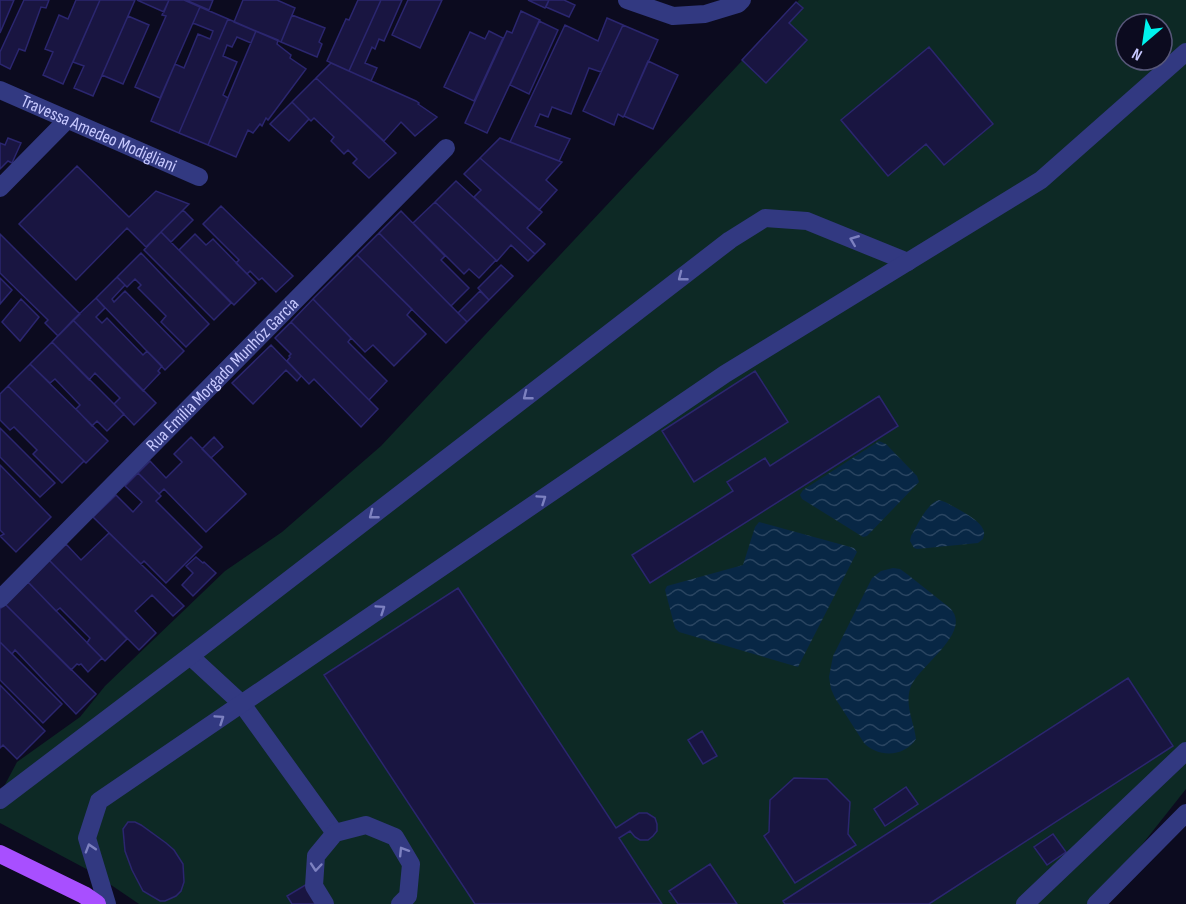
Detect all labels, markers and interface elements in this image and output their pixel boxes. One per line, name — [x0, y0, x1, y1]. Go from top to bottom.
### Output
north arrow — [1114, 12, 1174, 72]
text: N — [1129, 43, 1146, 64]
street label: Travessa Amedeo Modigliani — [18, 90, 180, 176]
one-way arrow — [849, 235, 860, 247]
one-way arrow — [677, 269, 688, 280]
street label: Rua Emília Morgado Munhóz García — [142, 293, 303, 456]
one-way arrow — [523, 388, 534, 399]
one-way arrow — [535, 495, 546, 506]
one-way arrow — [369, 508, 380, 519]
one-way arrow — [374, 605, 385, 616]
one-way arrow — [213, 715, 224, 726]
one-way arrow — [85, 843, 97, 854]
one-way arrow — [399, 847, 411, 857]
one-way arrow — [309, 862, 322, 871]

